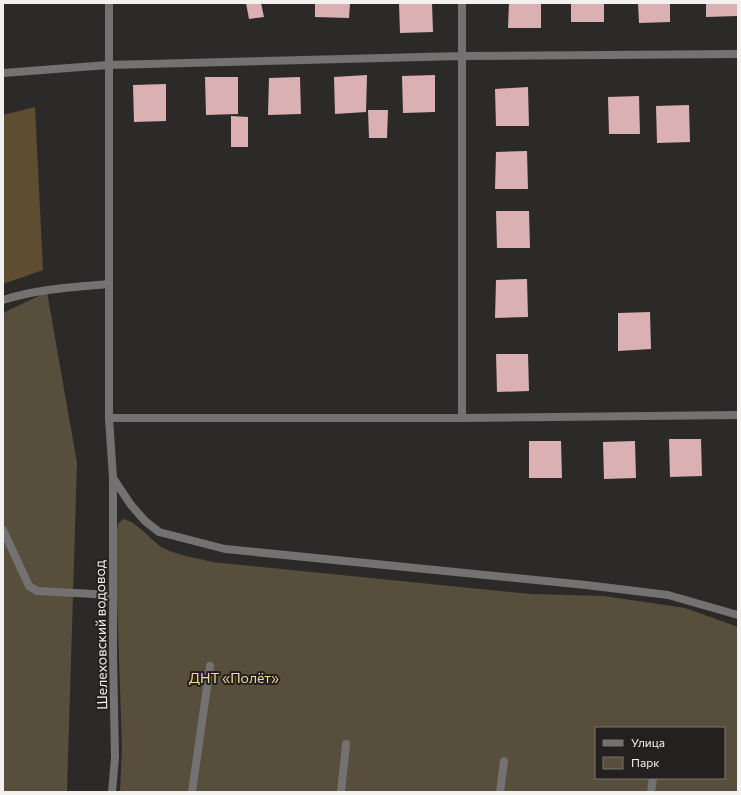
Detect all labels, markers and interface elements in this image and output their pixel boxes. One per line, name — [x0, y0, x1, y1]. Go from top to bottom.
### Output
street label: Шелеховский водовод — [91, 560, 110, 710]
park label: ДНТ «Полёт» — [189, 669, 279, 686]
legend — [595, 727, 725, 779]
text: Улица — [631, 735, 665, 749]
text: Парк — [631, 755, 660, 769]

